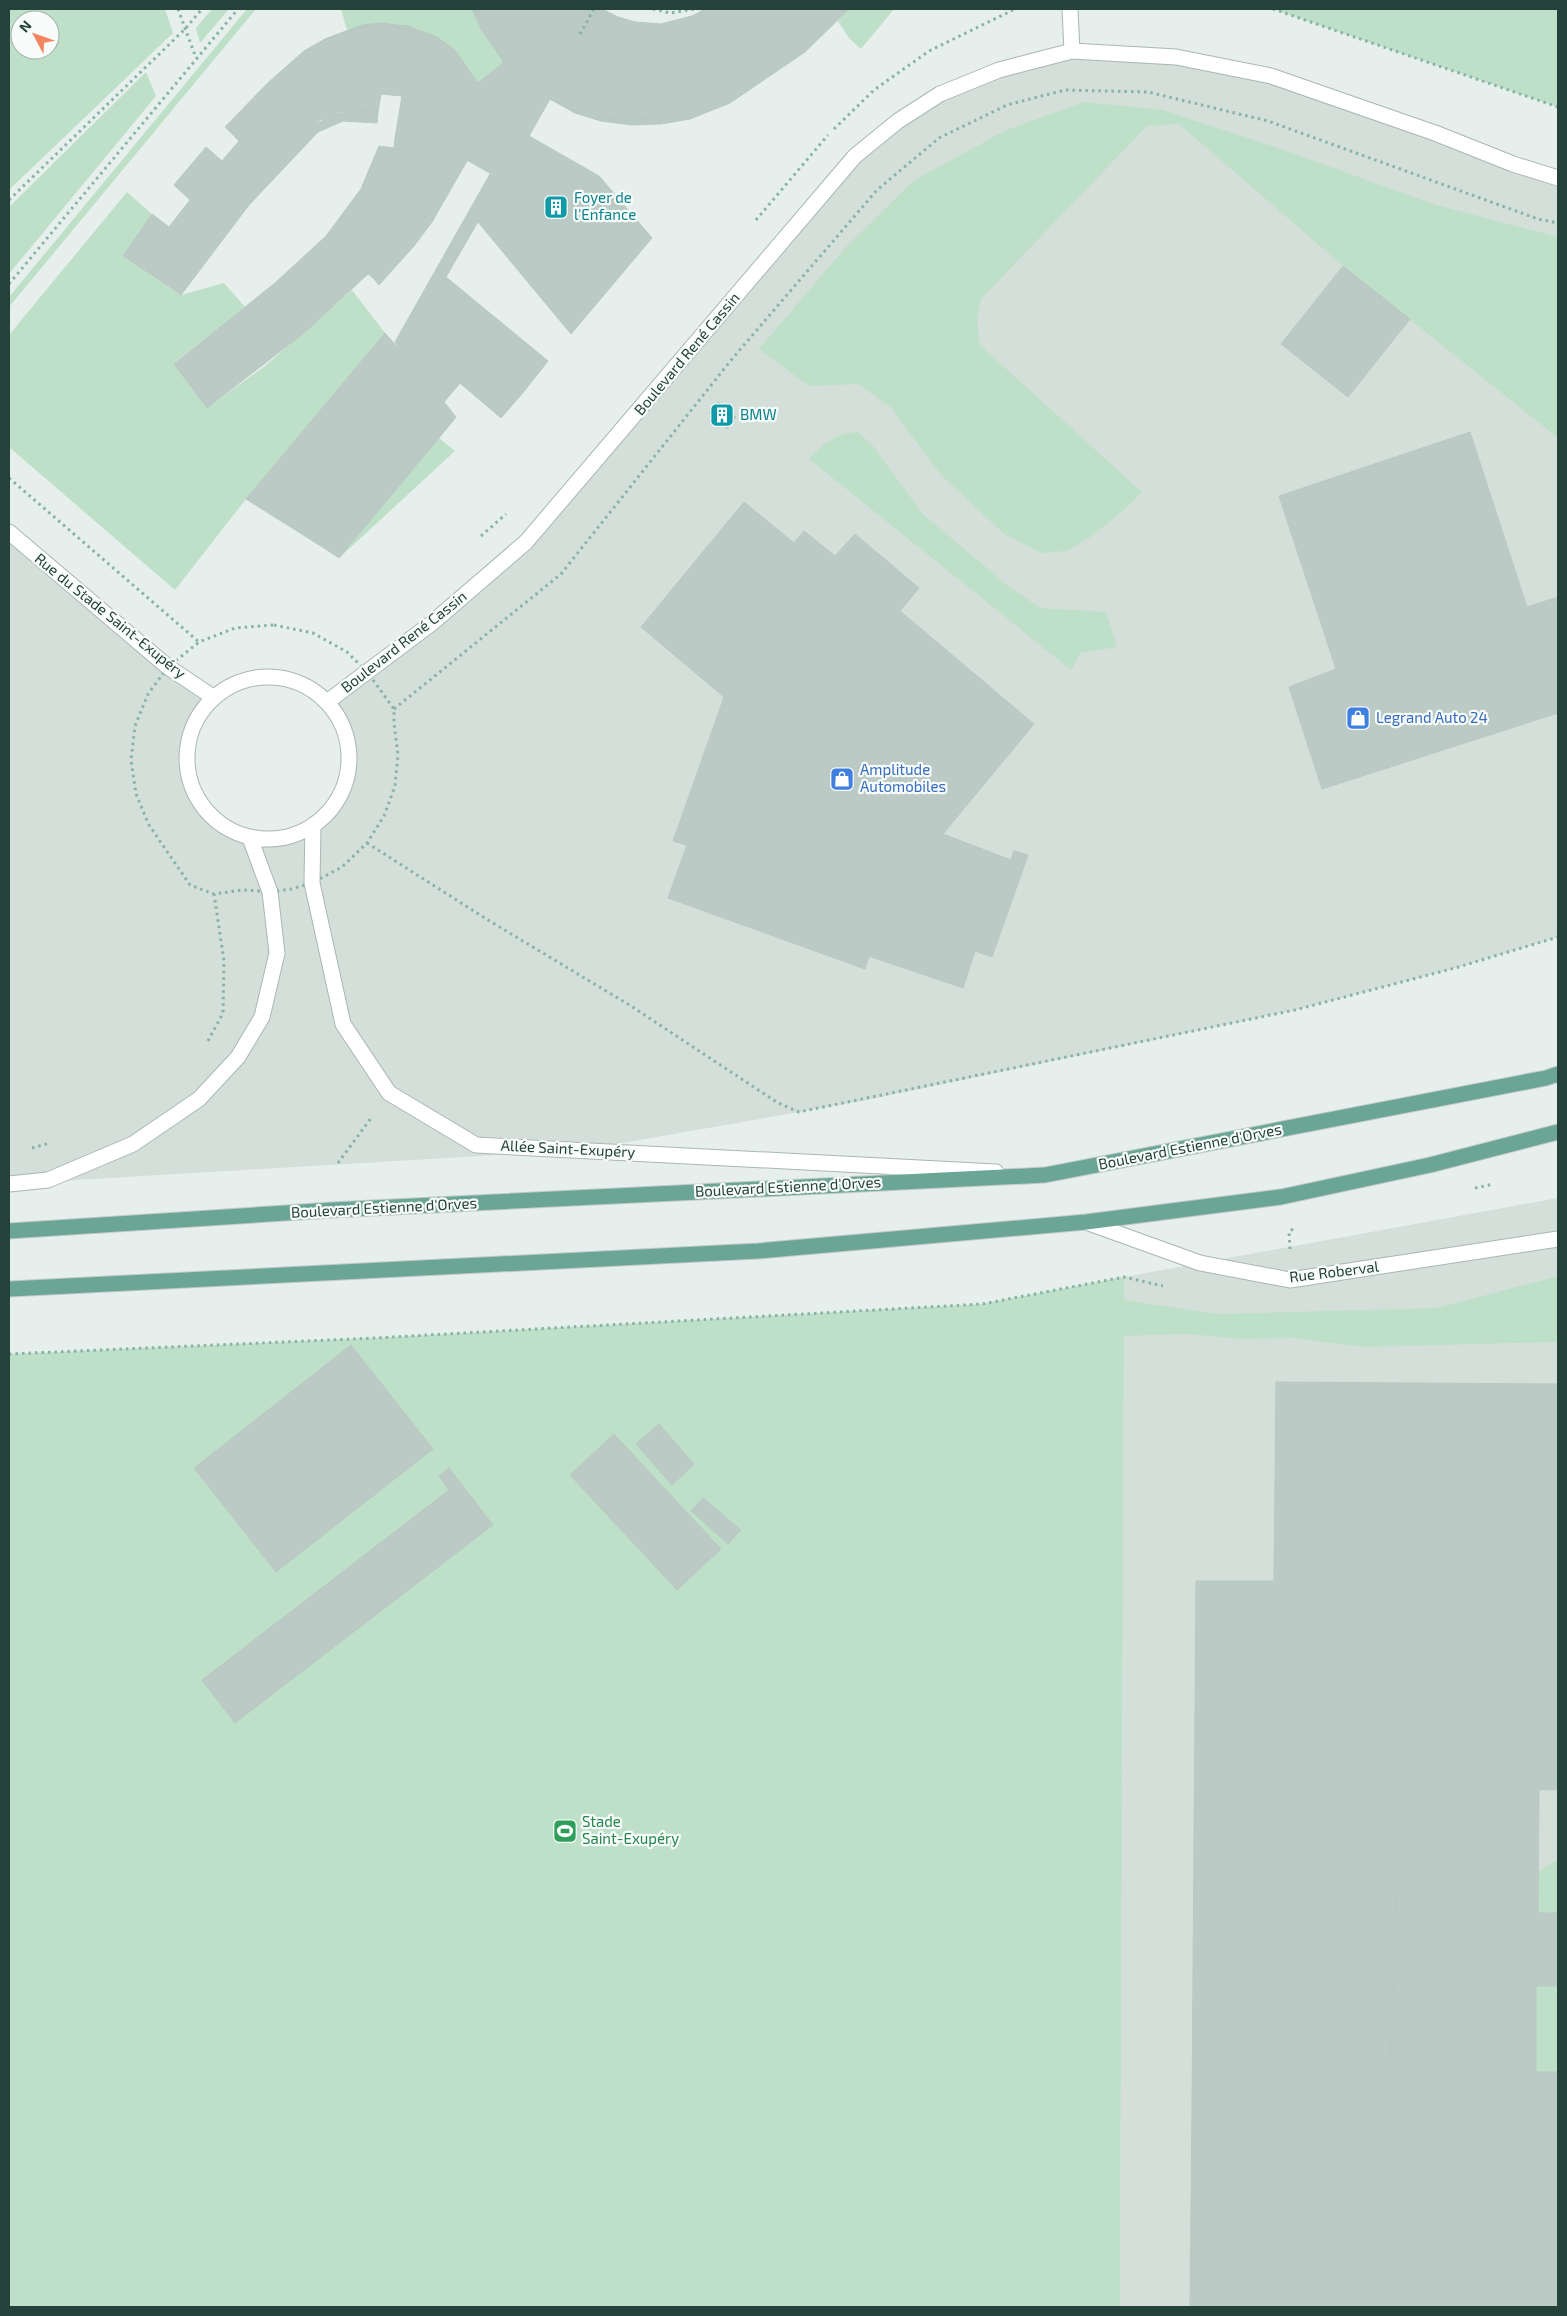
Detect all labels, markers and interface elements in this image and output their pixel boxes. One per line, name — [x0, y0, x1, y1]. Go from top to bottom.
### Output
north arrow — [10, 10, 60, 60]
text: N — [15, 17, 35, 36]
place label: Foyer de l'Enfance — [574, 188, 636, 223]
building icon: Foyer de l'Enfance — [543, 194, 569, 220]
street label: Boulevard René Cassin — [630, 288, 743, 418]
building icon: BMW — [709, 402, 735, 428]
place label: BMW — [740, 405, 777, 423]
street label: Rue du Stade Saint-Exupéry — [32, 549, 190, 682]
street label: Boulevard René Cassin — [337, 587, 470, 696]
shop icon: Legrand Auto 24 — [1345, 705, 1371, 731]
place label: Legrand Auto 24 — [1376, 708, 1488, 726]
place label: Amplitude Automobiles — [860, 760, 946, 795]
shop icon: Amplitude Automobiles — [829, 766, 855, 792]
street label: Boulevard Estienne d'Orves — [1097, 1119, 1283, 1173]
street label: Allée Saint-Exupéry — [500, 1135, 636, 1161]
street label: Boulevard Estienne d'Orves — [694, 1172, 881, 1200]
street label: Boulevard Estienne d'Orves — [290, 1193, 477, 1221]
street label: Rue Roberval — [1288, 1257, 1380, 1285]
place label: Stade Saint-Exupéry — [582, 1812, 679, 1847]
sports icon: Stade Saint-Exupéry — [552, 1818, 578, 1844]

